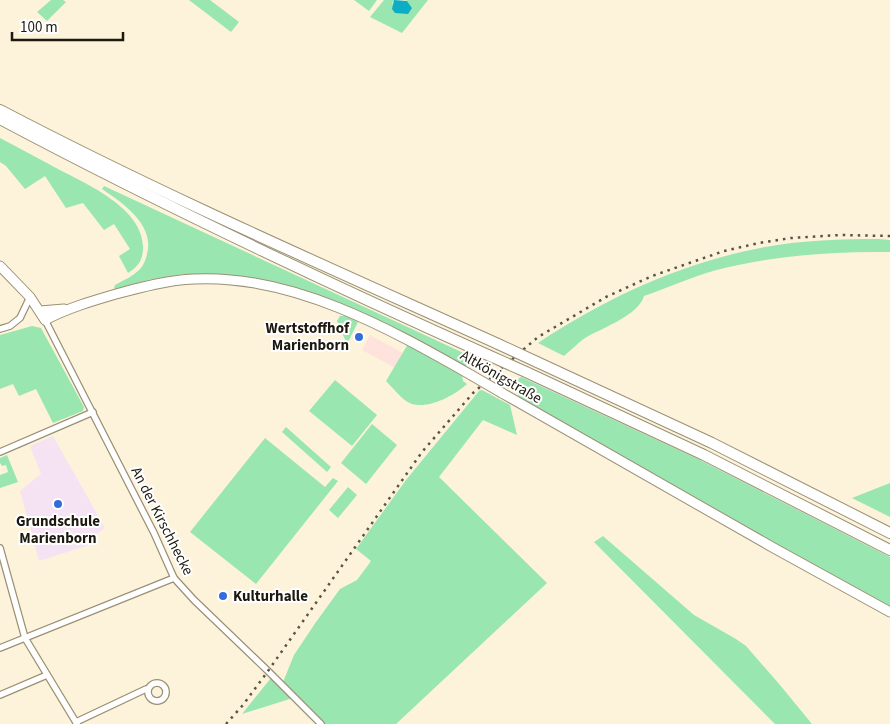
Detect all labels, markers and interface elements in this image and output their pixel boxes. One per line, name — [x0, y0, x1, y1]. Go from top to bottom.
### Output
scale bar — [12, 10, 124, 42]
text: 100 m — [20, 17, 58, 38]
place label: Wertstoffhof Marienborn — [266, 318, 350, 356]
marker: Wertstoffhof Marienborn — [353, 331, 365, 343]
street label: Altkönigstraße — [456, 345, 546, 409]
street label: An der Kirschhecke — [126, 463, 198, 579]
marker: Grundschule Marienborn — [52, 498, 64, 510]
place label: Grundschule Marienborn — [16, 511, 100, 549]
place label: Kulturhalle — [233, 586, 308, 607]
marker: Kulturhalle — [217, 590, 229, 602]

